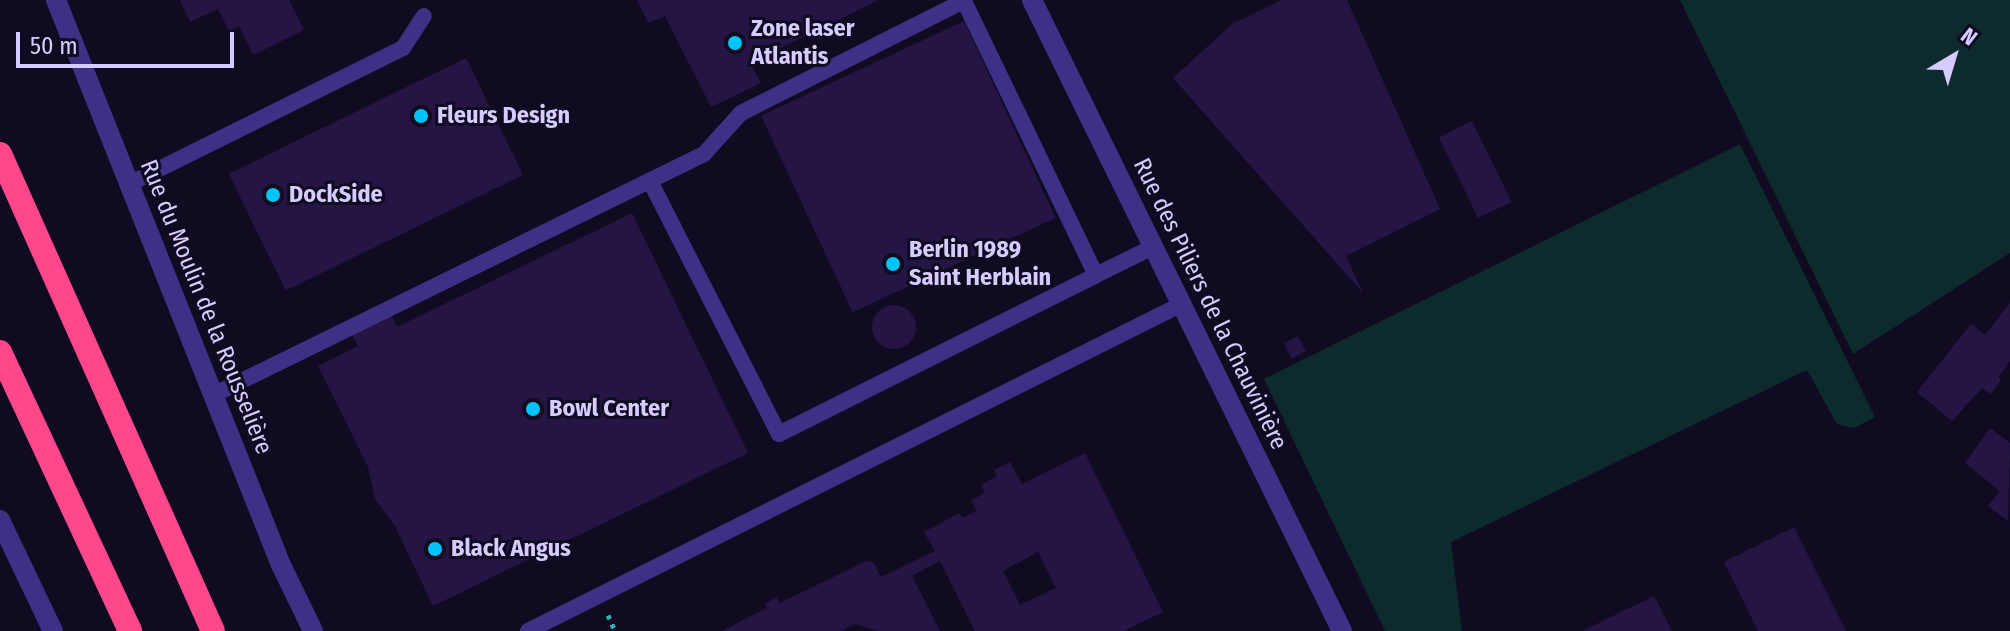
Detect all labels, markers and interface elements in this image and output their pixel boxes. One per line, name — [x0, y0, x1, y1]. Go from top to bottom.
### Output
place label: Zone laser Atlantis — [751, 15, 855, 71]
scale bar — [20, 16, 238, 66]
north arrow — [1914, 16, 1994, 96]
text: N — [1956, 22, 1983, 51]
text: 50 m — [30, 32, 78, 60]
marker: Zone laser Atlantis — [726, 34, 744, 52]
place label: Fleurs Design — [437, 102, 570, 130]
marker: Fleurs Design — [412, 107, 430, 125]
street label: Rue des Piliers de la Chauvinière — [1127, 154, 1293, 454]
street label: Rue du Moulin de la Rousselière — [134, 156, 278, 458]
place label: DockSide — [289, 181, 383, 209]
marker: DockSide — [264, 186, 282, 204]
place label: Berlin 1989 Saint Herblain — [909, 236, 1051, 292]
marker: Berlin 1989 Saint Herblain — [884, 255, 902, 273]
place label: Bowl Center — [549, 395, 669, 423]
marker: Bowl Center — [524, 400, 542, 418]
place label: Black Angus — [451, 535, 571, 563]
marker: Black Angus — [426, 540, 444, 558]

